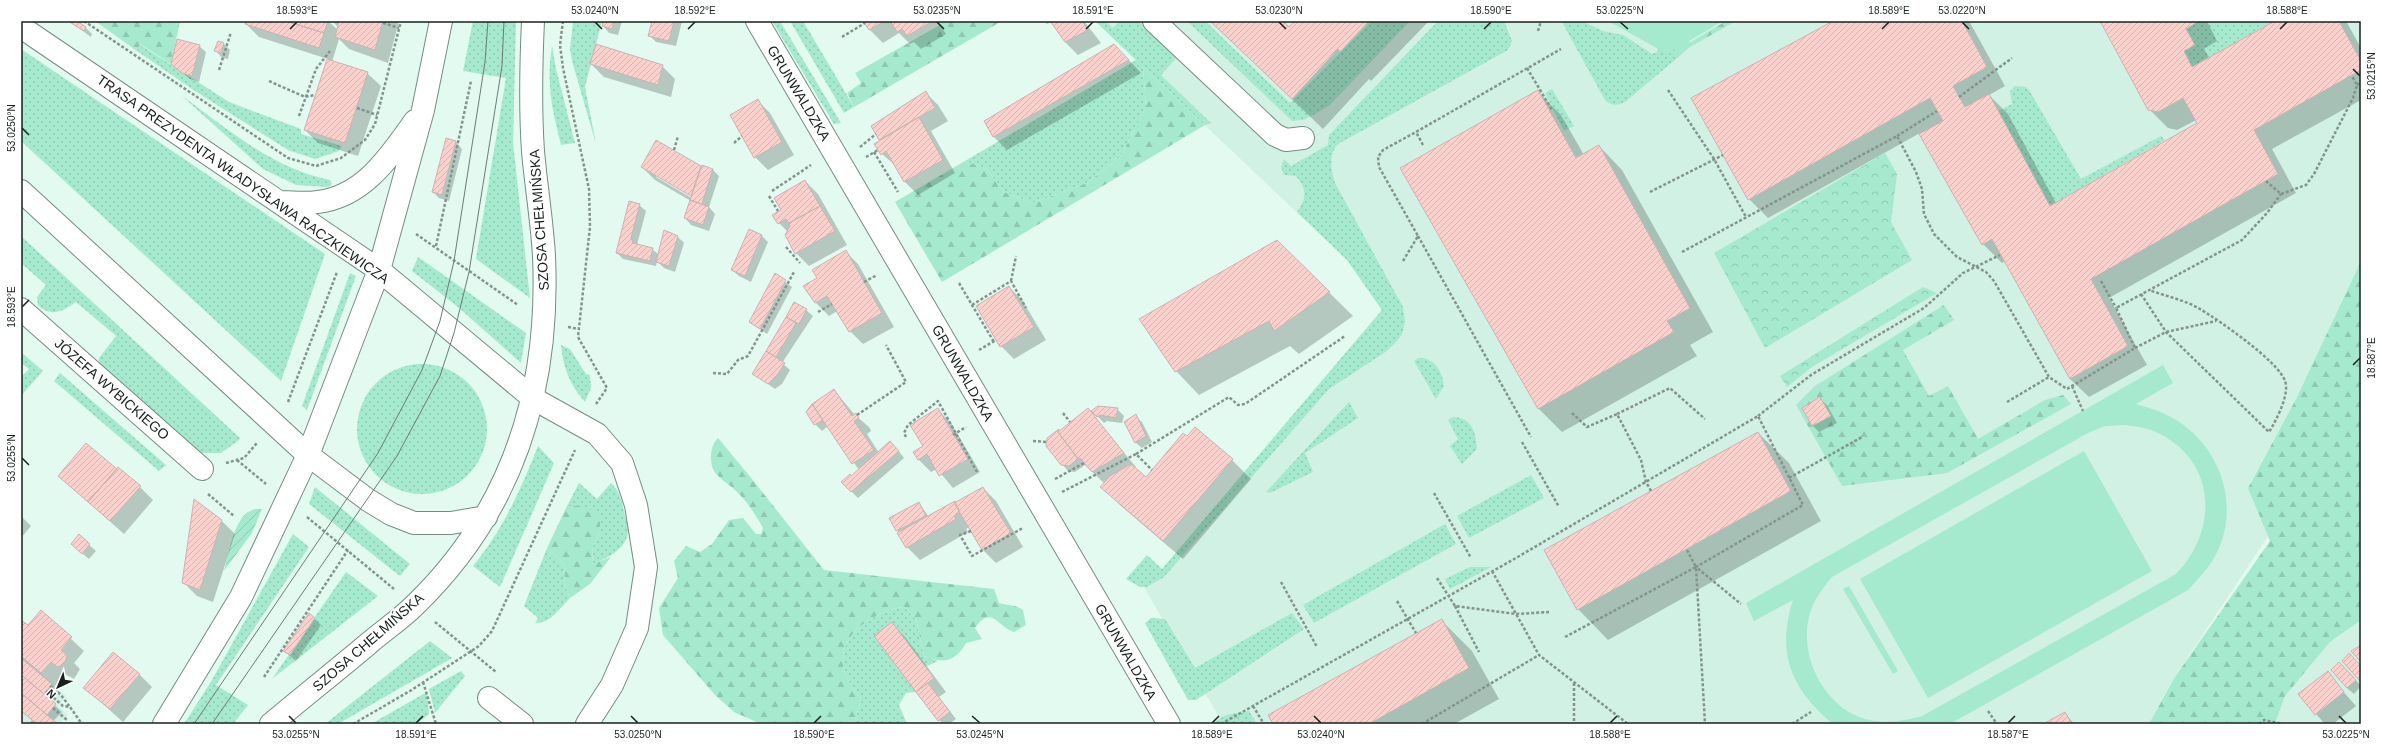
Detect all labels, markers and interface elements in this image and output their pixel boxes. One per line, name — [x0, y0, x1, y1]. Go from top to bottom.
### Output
text: 18.593°E — [276, 5, 318, 16]
text: 53.0240°N — [571, 5, 619, 16]
text: 18.592°E — [674, 5, 716, 16]
text: 53.0235°N — [913, 5, 961, 16]
text: 18.591°E — [1072, 5, 1114, 16]
text: 53.0230°N — [1255, 5, 1303, 16]
text: 18.590°E — [1470, 5, 1512, 16]
text: 53.0225°N — [1596, 5, 1644, 16]
text: 18.589°E — [1868, 5, 1910, 16]
text: 53.0220°N — [1938, 5, 1986, 16]
text: 18.588°E — [2266, 5, 2308, 16]
street label: GRUNWALDZKA — [764, 42, 834, 144]
text: 53.0215°N — [2366, 52, 2377, 100]
street label: TRASA PREZYDENTA WŁADYSŁAWA RACZKIEWICZA — [94, 71, 393, 287]
text: 53.0250°N — [6, 104, 17, 152]
street label: SZOSA CHEŁMIŃSKA — [526, 148, 552, 291]
text: 18.593°E — [6, 286, 17, 328]
street label: GRUNWALDZKA — [929, 322, 997, 424]
street label: JÓZEFA WYBICKIEGO — [52, 335, 173, 443]
text: 18.587°E — [2366, 337, 2377, 379]
text: 53.0255°N — [6, 434, 17, 482]
street label: SZOSA CHEŁMIŃSKA — [309, 589, 427, 694]
street label: GRUNWALDZKA — [1092, 601, 1160, 703]
north arrow — [38, 667, 78, 707]
text: N — [44, 687, 58, 701]
text: 53.0255°N — [272, 729, 320, 740]
text: 18.591°E — [395, 729, 437, 740]
text: 53.0250°N — [614, 729, 662, 740]
text: 18.590°E — [793, 729, 835, 740]
text: 53.0245°N — [956, 729, 1004, 740]
text: 18.589°E — [1191, 729, 1233, 740]
text: 53.0240°N — [1297, 729, 1345, 740]
text: 18.588°E — [1589, 729, 1631, 740]
text: 18.587°E — [1987, 729, 2029, 740]
text: 53.0225°N — [2322, 729, 2370, 740]

